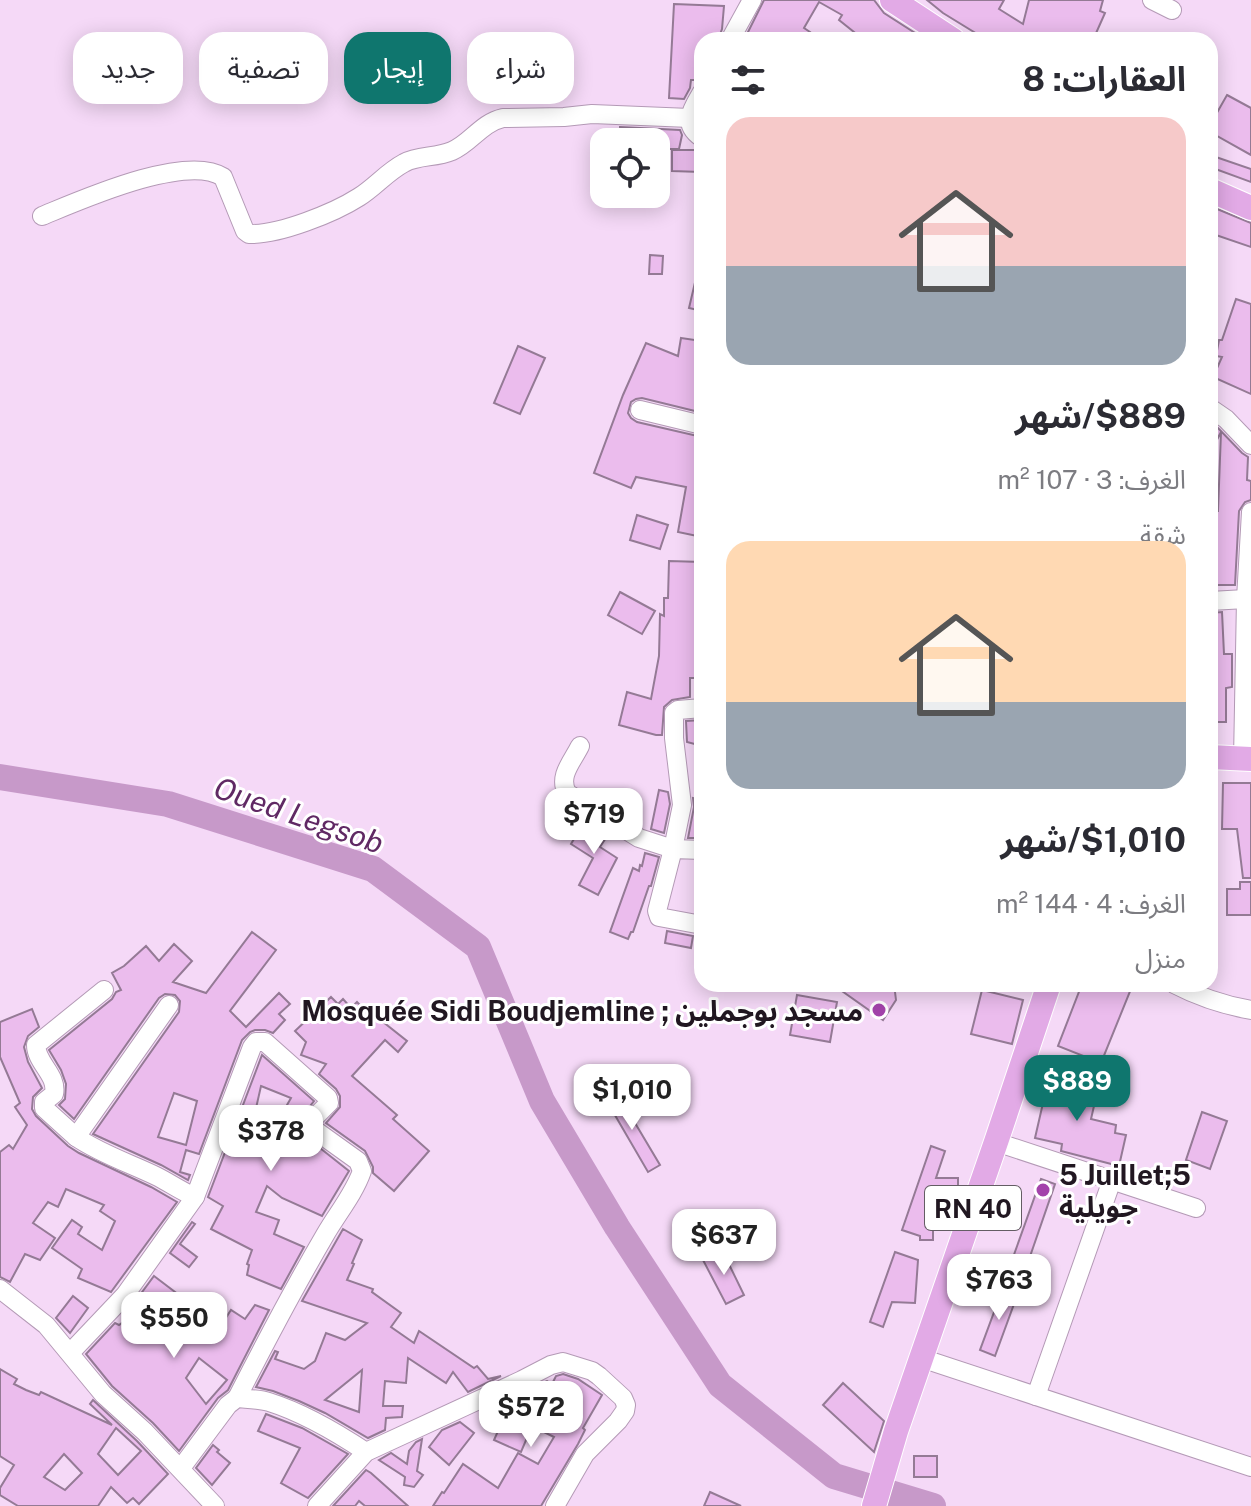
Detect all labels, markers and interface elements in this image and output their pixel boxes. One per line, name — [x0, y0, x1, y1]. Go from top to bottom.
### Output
chip: جديد — [73, 32, 183, 104]
chip: تصفية — [199, 32, 328, 104]
chip: إيجار — [344, 32, 451, 104]
chip: شراء — [467, 32, 574, 104]
icon: filters — [726, 58, 770, 102]
text: العقارات: 8 — [1022, 59, 1186, 99]
map controls — [590, 128, 670, 208]
button: locate — [590, 128, 670, 208]
icon: home — [884, 169, 1028, 313]
text: $889/شهر — [1015, 396, 1186, 436]
text: الغرف: 3 · 107 m² — [998, 464, 1186, 495]
text: شقة — [1140, 519, 1186, 550]
icon: home — [884, 593, 1028, 737]
water label: Oued Legsob — [210, 769, 388, 861]
pin: $719 — [547, 788, 641, 856]
text: $719 — [563, 798, 625, 829]
text: $1,010/شهر — [1001, 820, 1186, 860]
text: الغرف: 4 · 144 m² — [996, 888, 1186, 919]
text: منزل — [1135, 943, 1186, 974]
place label: Mosquée Sidi Boudjemline ; مسجد بوجملين — [301, 994, 863, 1028]
marker: Mosquée Sidi Boudjemline ; مسجد بوجملين — [870, 1001, 888, 1019]
pin: $889 — [1030, 1055, 1124, 1123]
pin: $1,010 — [567, 1064, 697, 1132]
text: $889 — [1042, 1065, 1112, 1096]
text: $1,010 — [592, 1074, 672, 1105]
pin: $378 — [224, 1105, 318, 1173]
text: $378 — [237, 1115, 305, 1146]
place label: 5 Juillet;5 جويلية — [1059, 1158, 1191, 1224]
marker: 5 Juillet;5 جويلية — [1034, 1181, 1052, 1199]
road number: RN 40 — [925, 1186, 1021, 1230]
pin: $637 — [677, 1209, 771, 1277]
text: $637 — [690, 1219, 758, 1250]
pin: $763 — [952, 1254, 1046, 1322]
text: $763 — [965, 1264, 1033, 1295]
pin: $550 — [127, 1292, 221, 1360]
text: $550 — [139, 1302, 209, 1333]
pin: $572 — [484, 1381, 578, 1449]
text: $572 — [497, 1391, 565, 1422]

